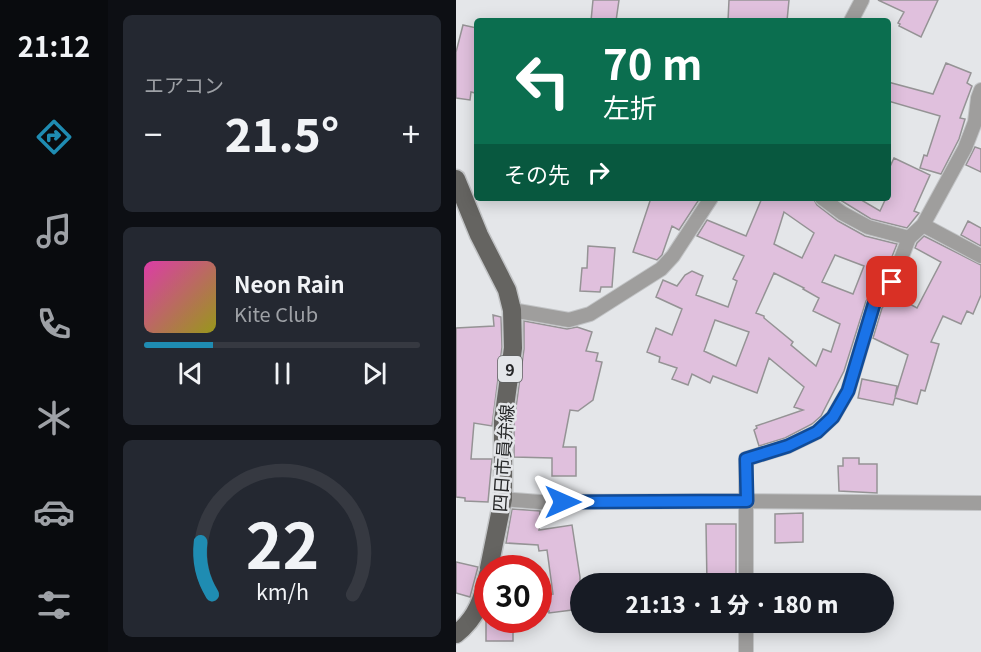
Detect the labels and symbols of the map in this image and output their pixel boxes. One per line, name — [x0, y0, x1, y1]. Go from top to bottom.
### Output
pin — [866, 256, 917, 307]
road number: 9 — [498, 356, 522, 382]
street label: 四日市員弁線 — [485, 403, 519, 513]
position arrow — [531, 470, 595, 534]
speed limit sign: 30 — [474, 555, 552, 633]

